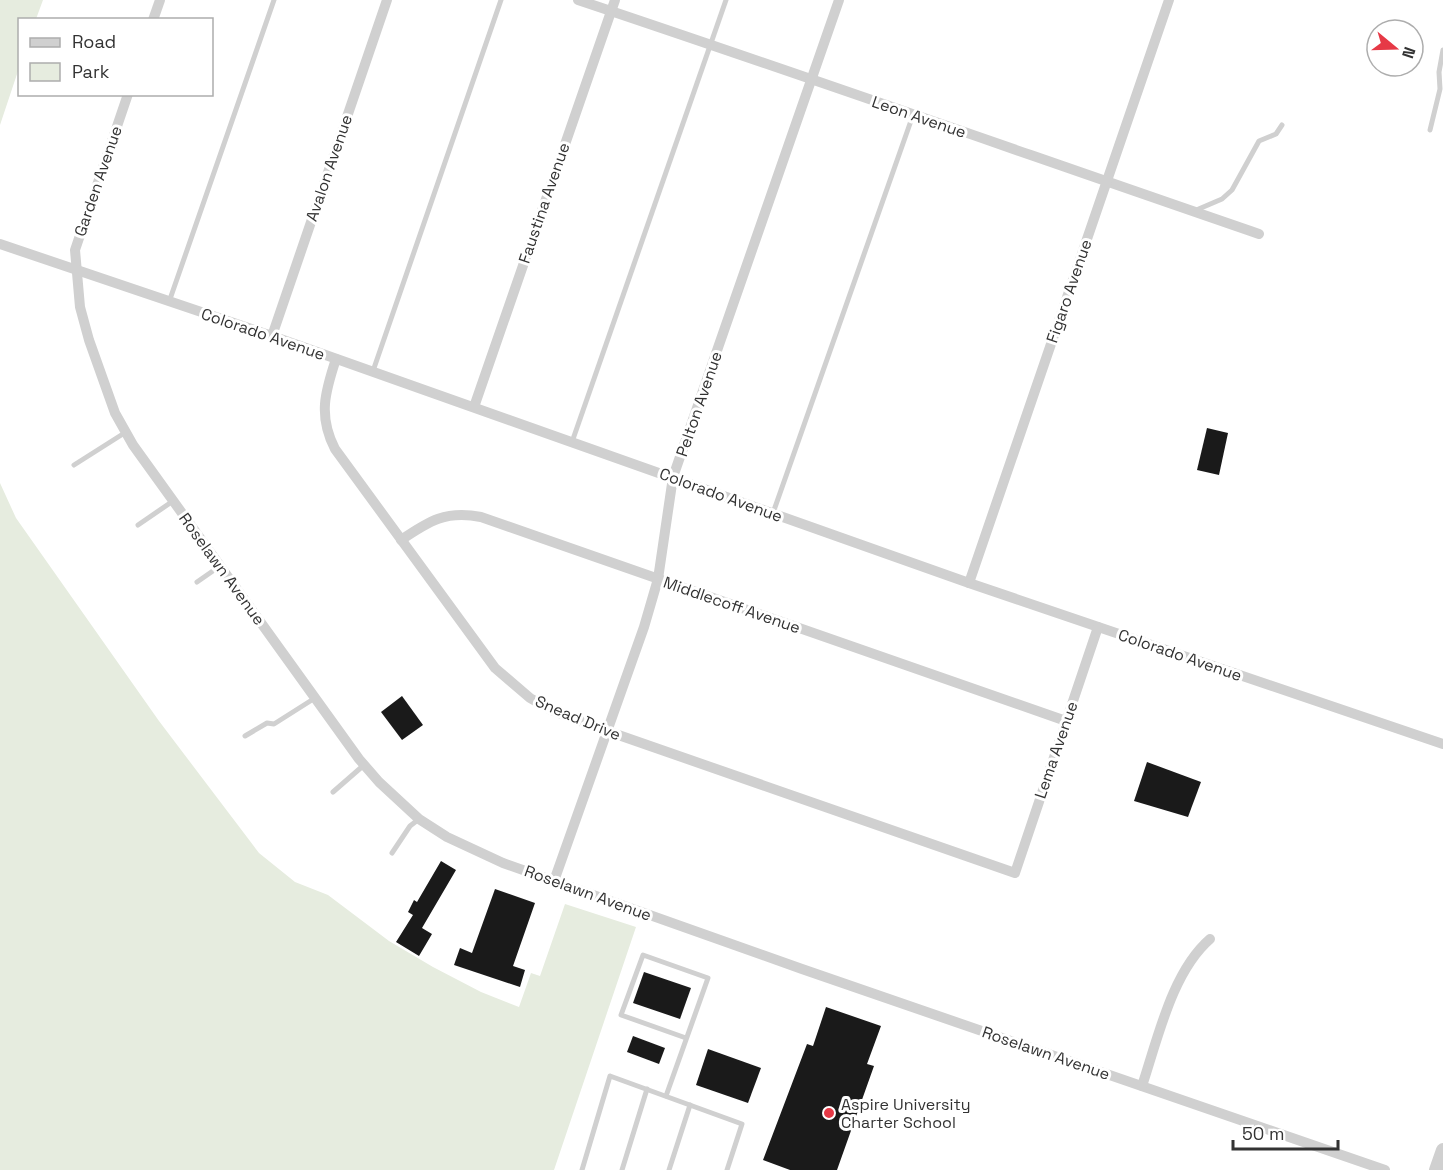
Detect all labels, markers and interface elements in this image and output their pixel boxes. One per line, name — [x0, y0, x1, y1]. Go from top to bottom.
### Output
legend — [18, 18, 213, 96]
north arrow — [1365, 18, 1425, 78]
text: Road — [72, 30, 116, 53]
text: N — [1397, 44, 1420, 61]
text: Park — [72, 60, 110, 83]
street label: Leon Avenue — [869, 91, 969, 143]
street label: Avalon Avenue — [301, 112, 357, 224]
street label: Garden Avenue — [69, 123, 127, 239]
street label: Faustina Avenue — [514, 140, 574, 266]
street label: Figaro Avenue — [1041, 236, 1097, 346]
street label: Colorado Avenue — [198, 303, 328, 365]
street label: Pelton Avenue — [671, 349, 727, 459]
street label: Colorado Avenue — [657, 463, 785, 527]
street label: Roselawn Avenue — [174, 509, 270, 629]
street label: Middlecoff Avenue — [661, 572, 803, 638]
street label: Colorado Avenue — [1115, 624, 1245, 686]
street label: Snead Drive — [532, 691, 624, 745]
street label: Lema Avenue — [1030, 699, 1082, 801]
street label: Roselawn Avenue — [522, 860, 654, 926]
street label: Roselawn Avenue — [979, 1021, 1113, 1085]
place label: Aspire University Charter School — [841, 1094, 971, 1133]
marker: Aspire University Charter School — [822, 1106, 836, 1120]
scale bar — [1233, 1113, 1338, 1151]
text: 50 m — [1242, 1122, 1284, 1145]

